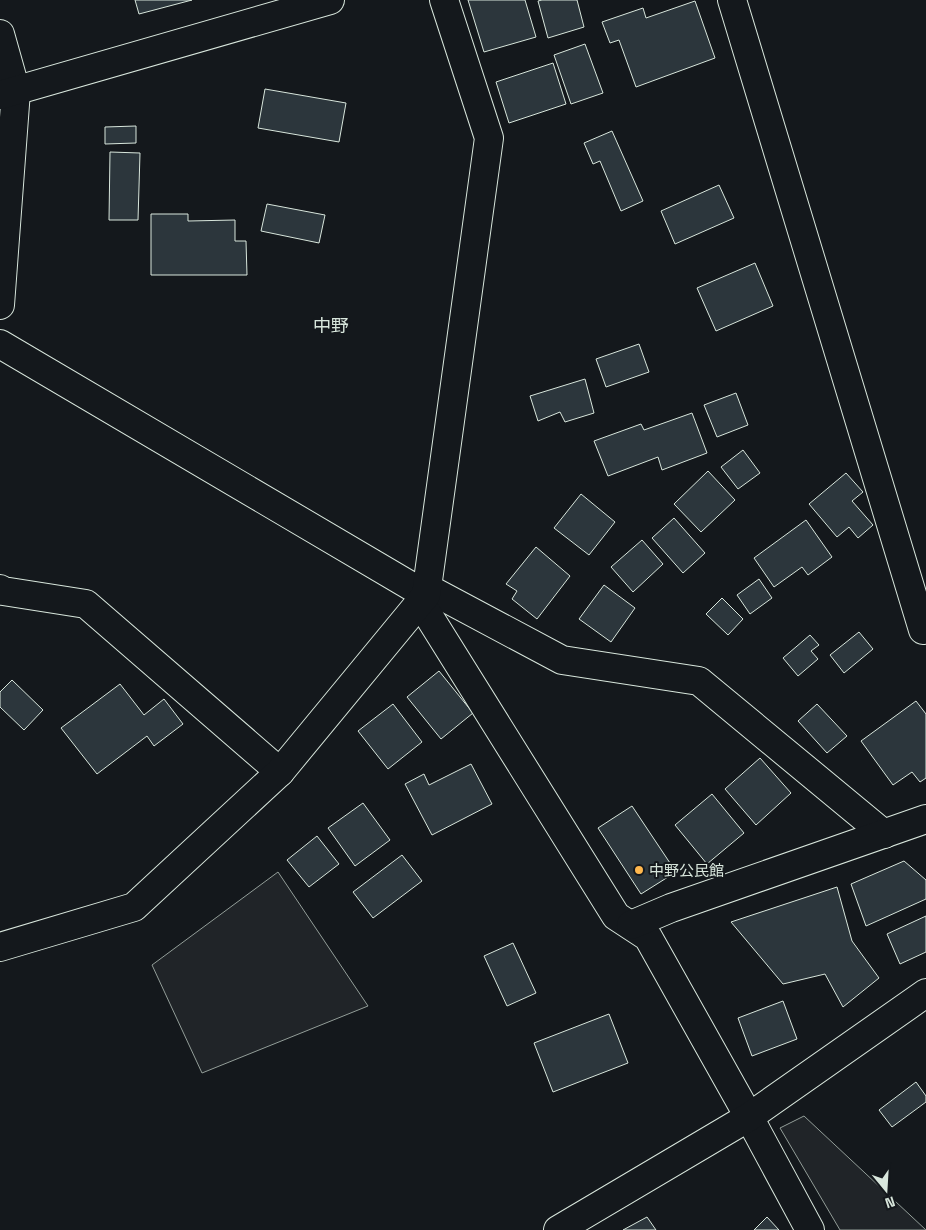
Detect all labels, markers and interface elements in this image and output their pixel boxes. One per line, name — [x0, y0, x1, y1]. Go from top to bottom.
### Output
district label: 中野 — [313, 314, 349, 337]
place label: 中野公民館 — [649, 861, 724, 880]
marker: 中野公民館 — [633, 864, 645, 876]
north arrow — [861, 1165, 911, 1215]
text: N — [883, 1192, 897, 1212]

